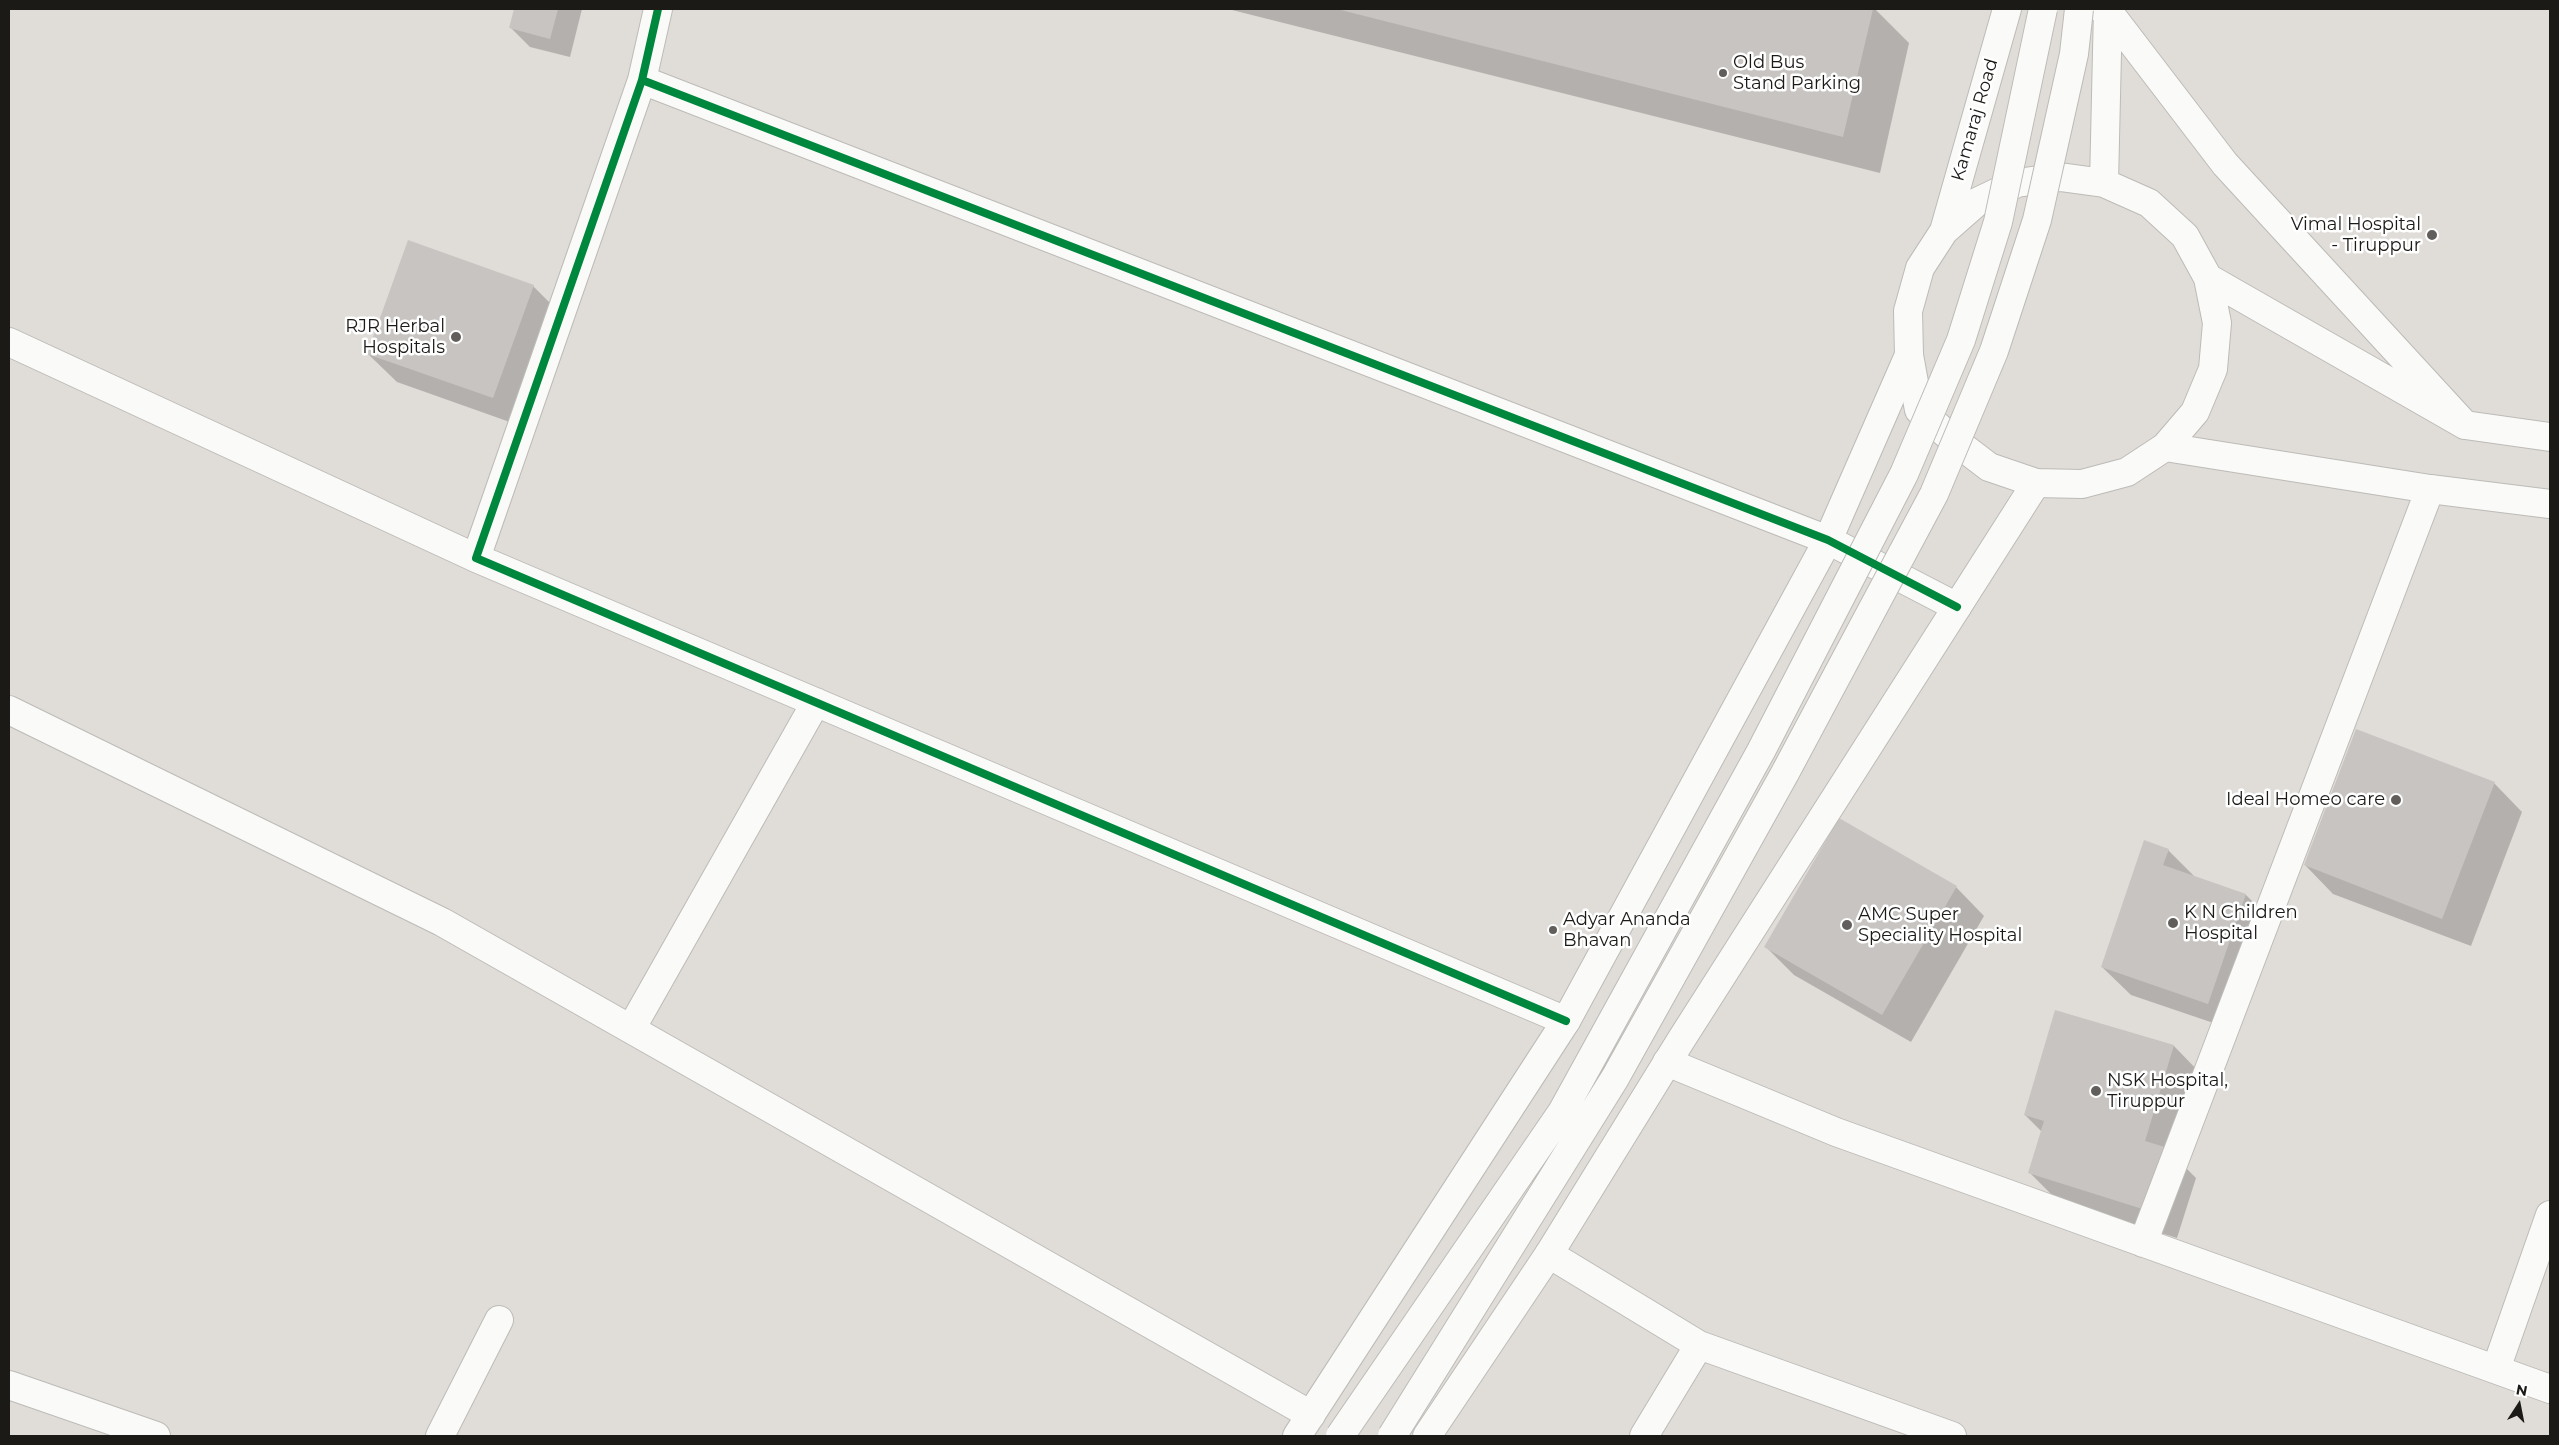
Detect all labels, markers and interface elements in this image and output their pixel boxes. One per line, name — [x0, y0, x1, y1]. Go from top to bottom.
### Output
place label: Old Bus Stand Parking — [1733, 52, 1861, 94]
street label: Kamaraj Road — [1947, 56, 2003, 184]
marker: Old Bus Stand Parking — [1717, 67, 1729, 79]
place label: Vimal Hospital - Tiruppur — [2291, 214, 2421, 256]
marker: Vimal Hospital - Tiruppur — [2425, 228, 2439, 242]
place label: RJR Herbal Hospitals — [345, 316, 445, 358]
marker: RJR Herbal Hospitals — [449, 330, 463, 344]
place label: Ideal Homeo care — [2226, 789, 2385, 811]
marker: Ideal Homeo care — [2389, 793, 2403, 807]
place label: K N Children Hospital — [2184, 902, 2298, 944]
place label: AMC Super Speciality Hospital — [1858, 904, 2022, 946]
place label: Adyar Ananda Bhavan — [1563, 909, 1691, 952]
marker: K N Children Hospital — [2166, 916, 2180, 930]
marker: AMC Super Speciality Hospital — [1840, 918, 1854, 932]
marker: Adyar Ananda Bhavan — [1547, 924, 1559, 936]
place label: NSK Hospital, Tiruppur — [2107, 1070, 2228, 1112]
marker: NSK Hospital, Tiruppur — [2089, 1084, 2103, 1098]
north arrow — [2494, 1380, 2544, 1430]
text: N — [2515, 1380, 2529, 1400]

